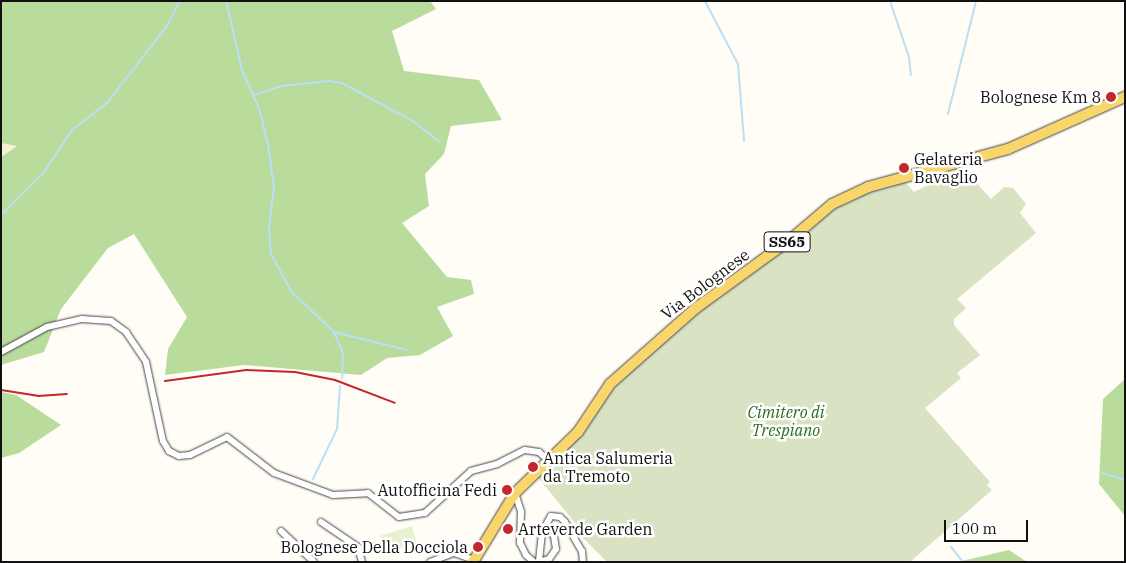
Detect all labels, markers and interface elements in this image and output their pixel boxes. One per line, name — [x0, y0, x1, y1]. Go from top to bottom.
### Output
place label: Bolognese Km 8 — [980, 87, 1101, 107]
marker: Bolognese Km 8 — [1105, 91, 1117, 103]
place label: Gelateria Bavaglio — [914, 149, 983, 187]
marker: Gelateria Bavaglio — [898, 162, 910, 174]
road number: SS65 — [763, 230, 811, 254]
street label: Via Bolognese — [657, 245, 753, 323]
park label: Cimitero di Trespiano — [748, 402, 824, 440]
place label: Antica Salumeria da Tremoto — [543, 448, 673, 486]
marker: Antica Salumeria da Tremoto — [527, 461, 539, 473]
place label: Autofficina Fedi — [377, 480, 497, 500]
marker: Autofficina Fedi — [501, 484, 513, 496]
scale bar — [946, 510, 1030, 542]
place label: Arteverde Garden — [518, 519, 653, 539]
text: 100 m — [952, 519, 997, 538]
marker: Arteverde Garden — [502, 523, 514, 535]
place label: Bolognese Della Docciola — [280, 537, 468, 557]
marker: Bolognese Della Docciola — [472, 541, 484, 553]

